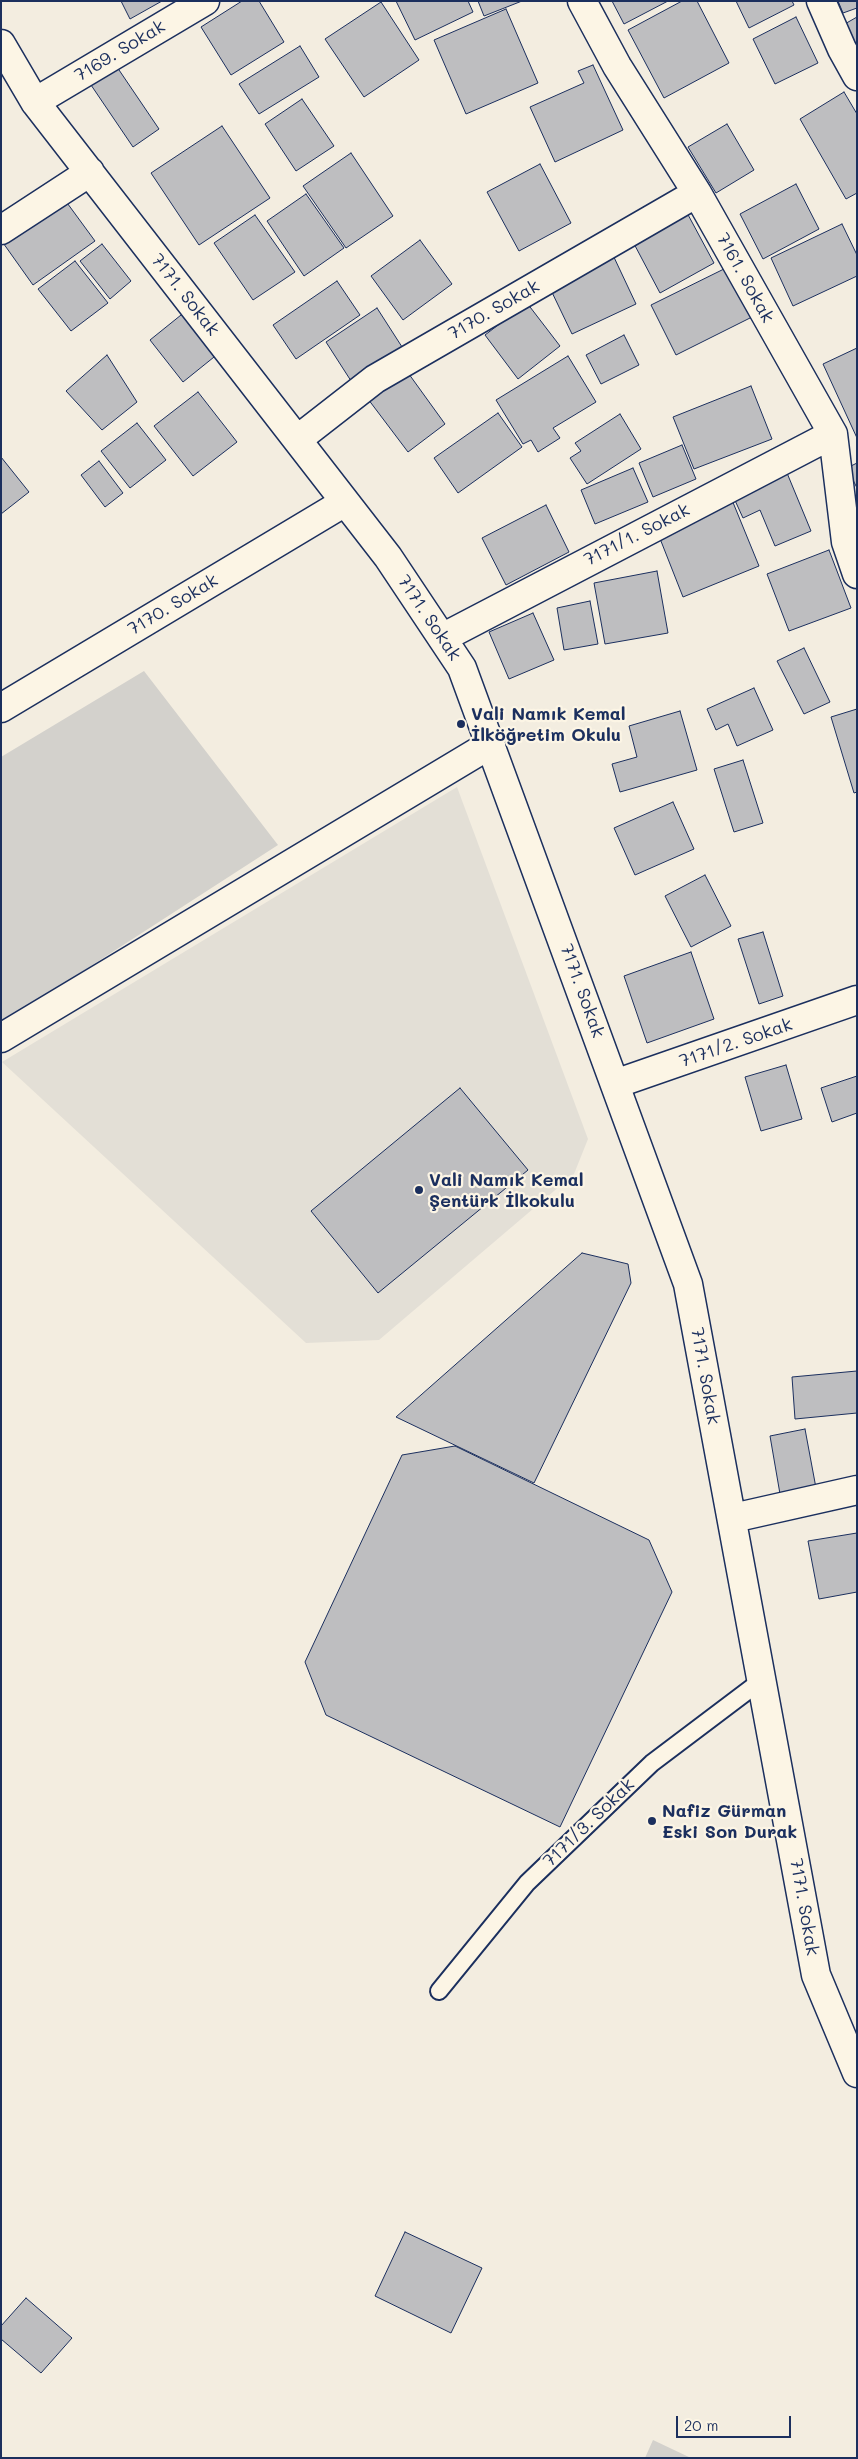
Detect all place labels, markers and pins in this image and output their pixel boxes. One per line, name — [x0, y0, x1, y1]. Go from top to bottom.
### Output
place label: Vali Namık Kemal İlköğretim Okulu — [471, 703, 626, 746]
marker: Vali Namık Kemal İlköğretim Okulu — [455, 718, 467, 730]
place label: Vali Namık Kemal Şentürk İlkokulu — [429, 1169, 584, 1212]
marker: Vali Namık Kemal Şentürk İlkokulu — [413, 1184, 425, 1196]
place label: Nafiz Gürman Eski Son Durak — [662, 1800, 797, 1842]
marker: Nafiz Gürman Eski Son Durak — [646, 1815, 658, 1827]

